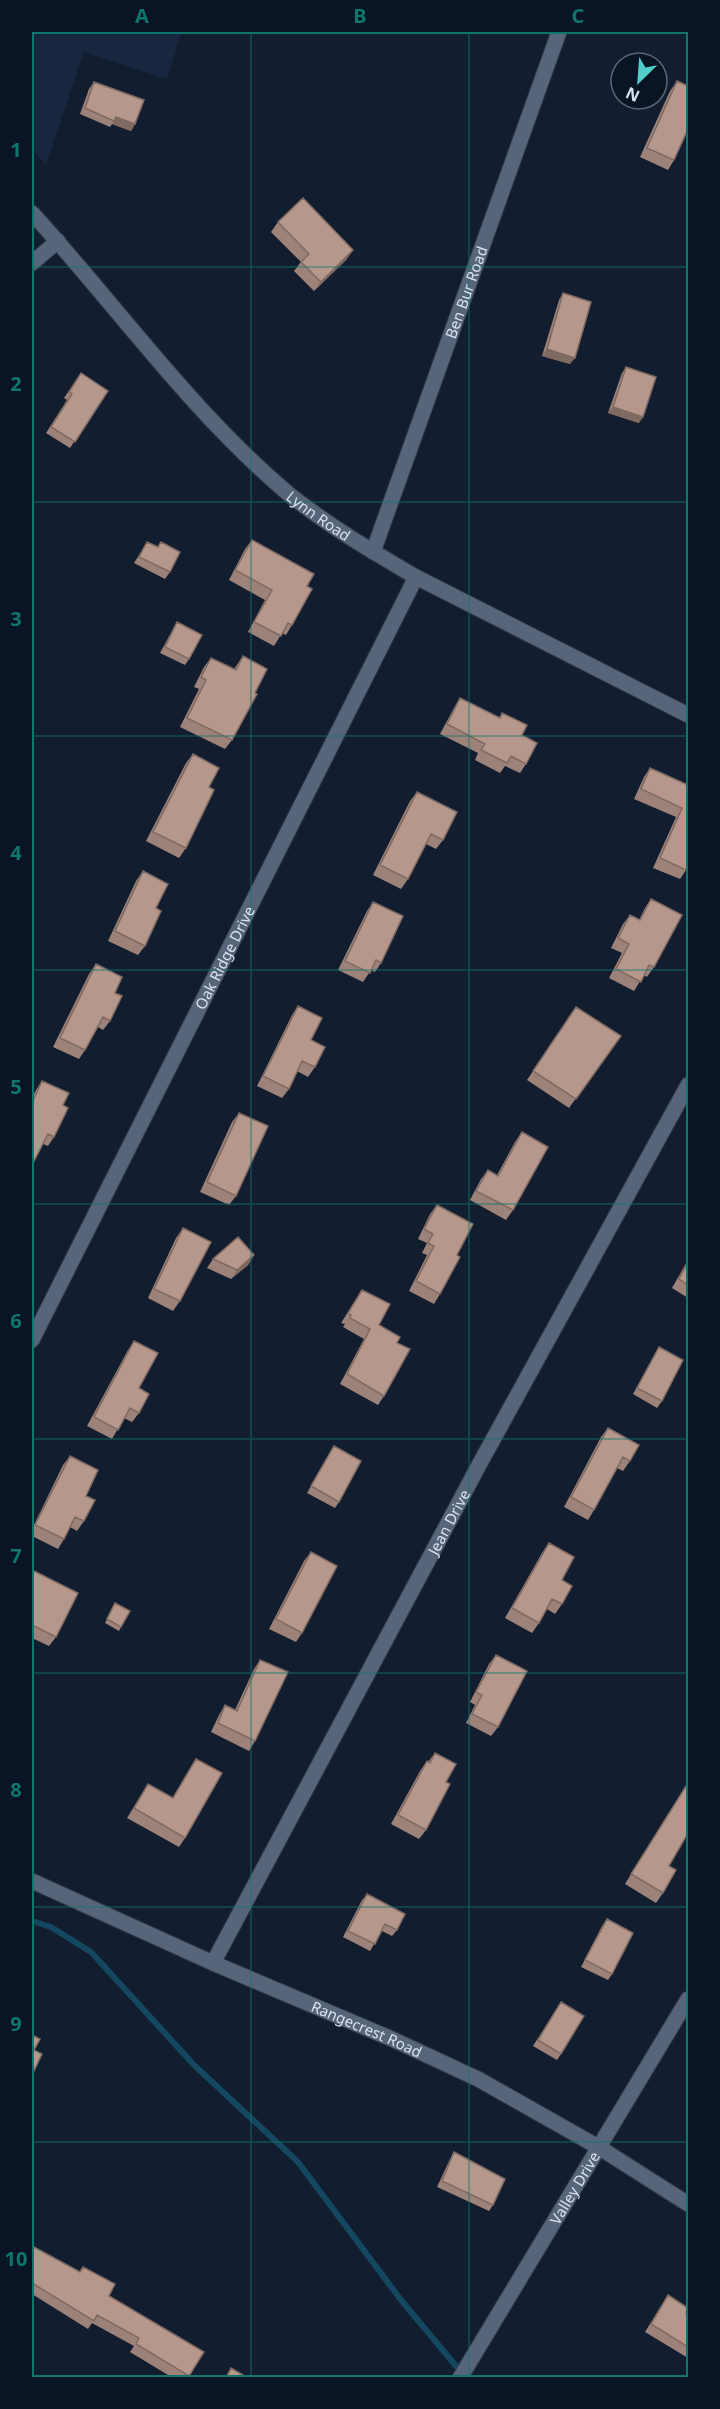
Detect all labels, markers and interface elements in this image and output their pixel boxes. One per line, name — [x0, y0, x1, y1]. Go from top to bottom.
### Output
text: A — [135, 2, 149, 29]
text: B — [353, 2, 367, 29]
text: C — [572, 2, 585, 29]
north arrow — [609, 51, 669, 111]
text: N — [622, 82, 643, 107]
text: 1 — [10, 136, 22, 163]
street label: Ben Bur Road — [440, 243, 492, 341]
text: 2 — [10, 370, 22, 397]
street label: Lynn Road — [282, 486, 355, 545]
text: 3 — [10, 605, 22, 632]
text: 4 — [10, 839, 22, 866]
street label: Oak Ridge Drive — [190, 903, 259, 1013]
text: 5 — [10, 1073, 22, 1100]
text: 6 — [10, 1307, 22, 1334]
street label: Jean Drive — [422, 1486, 474, 1560]
text: 7 — [10, 1542, 22, 1569]
text: 8 — [10, 1776, 22, 1803]
street label: Rangecrest Road — [308, 1996, 425, 2062]
text: 9 — [10, 2010, 22, 2037]
street label: Valley Drive — [545, 2148, 604, 2228]
text: 10 — [5, 2245, 27, 2272]

